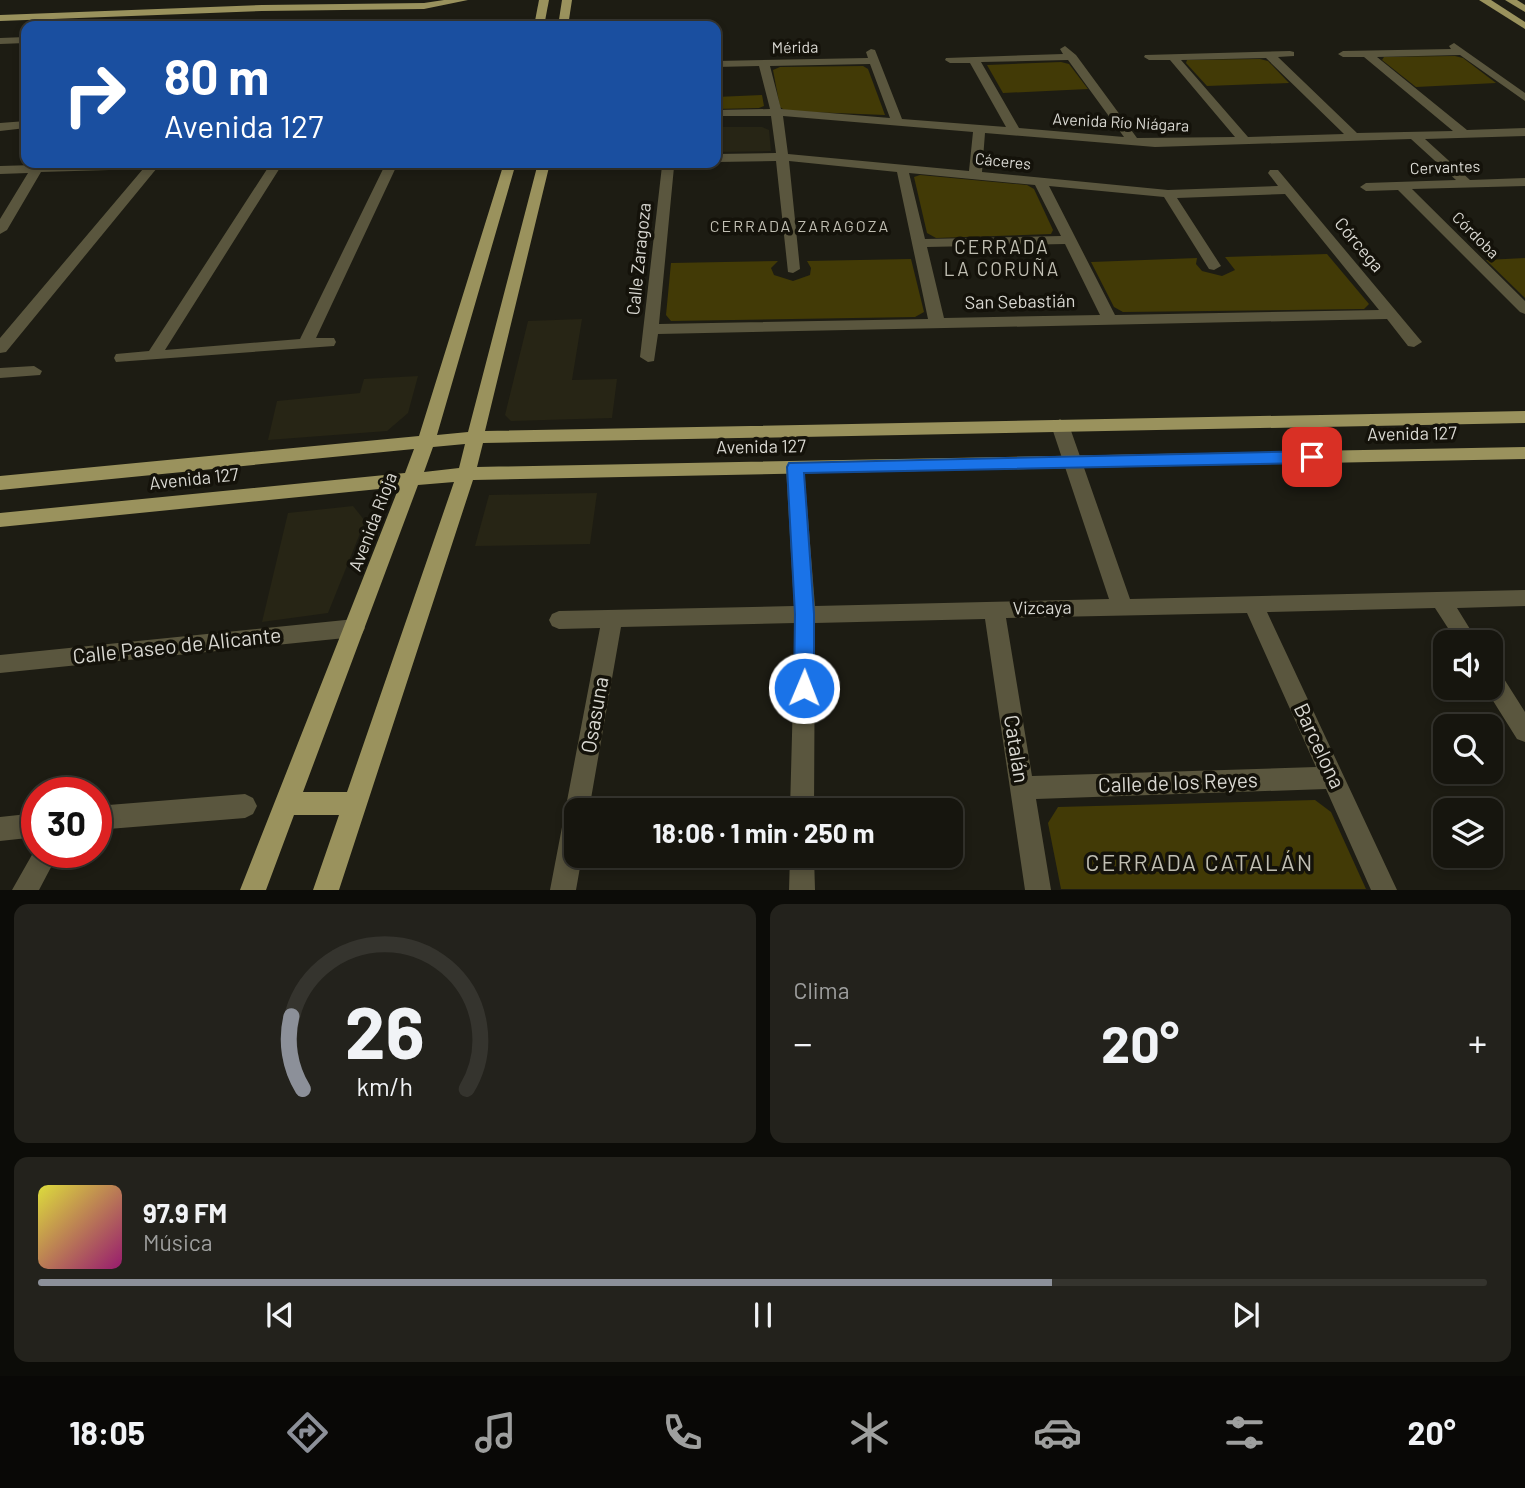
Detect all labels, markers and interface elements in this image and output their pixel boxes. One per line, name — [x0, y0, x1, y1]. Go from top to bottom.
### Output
street label: Mérida — [771, 37, 819, 56]
text: 80 m — [164, 46, 269, 105]
icon: right — [49, 49, 140, 140]
text: Avenida 127 — [164, 106, 323, 144]
street label: Avenida Río Niágara — [1052, 108, 1190, 135]
street label: Cáceres — [974, 148, 1032, 173]
street label: Cervantes — [1409, 156, 1480, 177]
street label: Calle Zaragoza — [621, 202, 655, 316]
street label: Córdoba — [1449, 207, 1504, 262]
street label: Córcega — [1331, 212, 1389, 276]
district label: CERRADA ZARAGOZA — [710, 216, 890, 235]
district label: CERRADA LA CORUÑA — [944, 235, 1060, 280]
street label: San Sebastián — [964, 289, 1076, 313]
street label: Avenida 127 — [1367, 421, 1457, 445]
pin — [1282, 427, 1342, 487]
street label: Avenida 127 — [716, 434, 806, 458]
icon: arrive — [1293, 438, 1331, 476]
street label: Avenida 127 — [148, 462, 240, 494]
street label: Avenida Rioja — [343, 469, 401, 574]
street label: Vizcaya — [1012, 595, 1072, 619]
street label: Calle Paseo de Alicante — [71, 621, 282, 668]
map controls — [1433, 630, 1503, 868]
button: sound — [1433, 630, 1503, 700]
position arrow — [767, 651, 841, 725]
street label: Osasuna — [575, 674, 613, 755]
street label: Barcelona — [1290, 699, 1351, 792]
street label: Catalán — [1000, 713, 1035, 785]
button: search — [1433, 714, 1503, 784]
street label: Calle de los Reyes — [1098, 766, 1258, 797]
speed limit sign: 30 — [21, 777, 112, 868]
button: layers — [1433, 798, 1503, 868]
text: 18:06 · 1 min · 250 m — [653, 817, 874, 848]
district label: CERRADA CATALÁN — [1086, 848, 1314, 876]
text: Clima — [794, 976, 849, 1004]
text: 26 — [345, 987, 425, 1075]
text: 20° — [1101, 1011, 1179, 1073]
text: − — [794, 1019, 813, 1065]
text: + — [1468, 1019, 1487, 1065]
text: km/h — [356, 1071, 413, 1101]
text: 97.9 FM — [143, 1197, 227, 1228]
text: Música — [143, 1228, 212, 1256]
icon: previous — [261, 1296, 299, 1334]
icon: pause — [744, 1296, 782, 1334]
icon: next — [1227, 1296, 1265, 1334]
icon: directions — [283, 1408, 332, 1457]
icon: music — [471, 1408, 520, 1457]
icon: phone — [658, 1408, 707, 1457]
icon: climate — [845, 1408, 894, 1457]
icon: car — [1033, 1408, 1082, 1457]
icon: filters — [1220, 1408, 1269, 1457]
text: 18:05 — [69, 1413, 145, 1451]
text: 20° — [1408, 1413, 1456, 1451]

